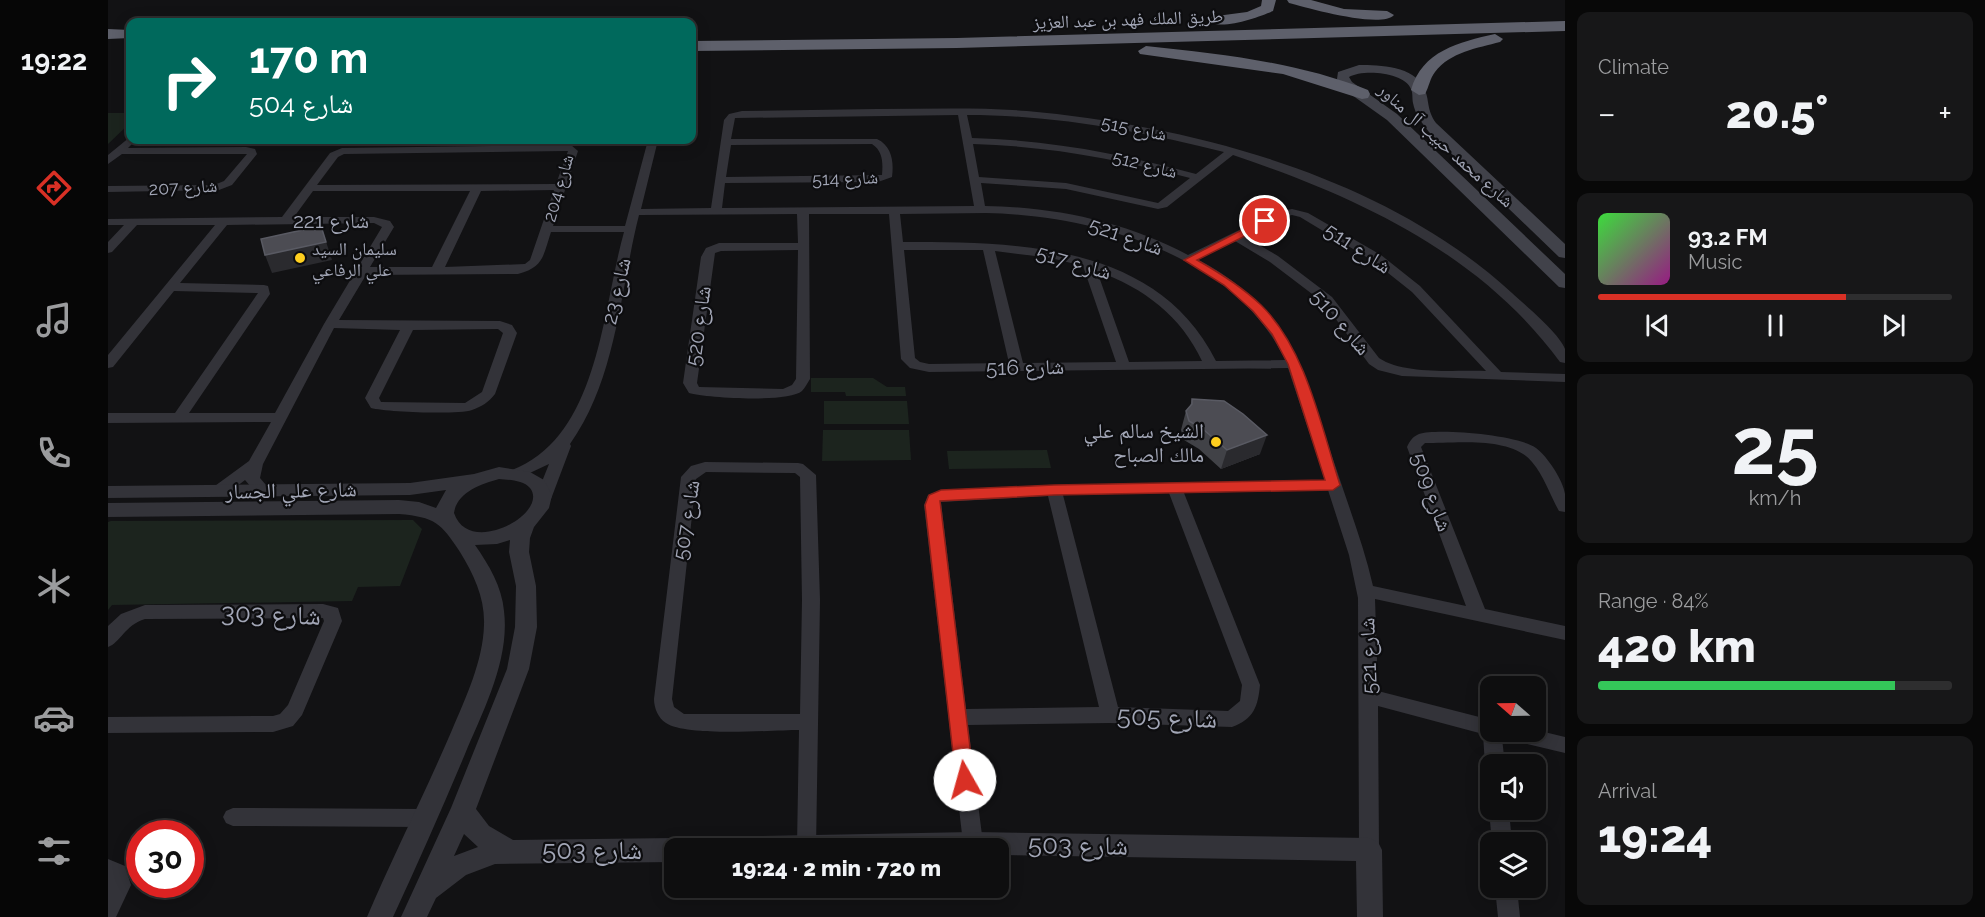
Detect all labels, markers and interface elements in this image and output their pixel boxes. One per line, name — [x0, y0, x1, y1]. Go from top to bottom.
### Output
street label: طريق الملك فهد بن عبد العزيز — [1031, 5, 1224, 34]
text: 170 m — [249, 34, 368, 83]
icon: right — [150, 42, 228, 120]
text: 19:22 — [21, 45, 87, 76]
text: Climate — [1598, 55, 1669, 79]
street label: شارع محمد حبيب آل مناور — [1373, 78, 1518, 212]
text: 20.5° — [1726, 86, 1828, 139]
text: شارع 504 — [249, 88, 353, 119]
text: − — [1598, 94, 1616, 133]
text: + — [1938, 94, 1952, 133]
street label: شارع 515 — [1099, 111, 1168, 146]
street label: شارع 512 — [1110, 146, 1179, 183]
street label: شارع 204 — [538, 152, 579, 224]
street label: شارع 514 — [812, 166, 878, 191]
icon: directions — [33, 167, 75, 209]
street label: شارع 207 — [148, 175, 218, 200]
pin — [1239, 195, 1290, 246]
icon: arrive — [1248, 204, 1281, 237]
street label: شارع 221 — [293, 208, 369, 234]
street label: شارع 521 — [1085, 212, 1166, 261]
street label: شارع 511 — [1319, 217, 1396, 280]
text: 93.2 FM — [1688, 224, 1768, 250]
place label: سليمان السيد علي الرفاعي — [312, 238, 397, 284]
street label: شارع 517 — [1033, 239, 1114, 286]
text: Music — [1688, 250, 1742, 274]
marker: سليمان السيد علي الرفاعي — [293, 251, 307, 265]
street label: شارع 23 — [596, 255, 637, 327]
street label: شارع 520 — [680, 284, 717, 368]
street label: شارع 510 — [1305, 284, 1376, 361]
icon: music — [33, 299, 75, 341]
icon: previous — [1641, 309, 1674, 342]
icon: pause — [1759, 309, 1792, 342]
icon: next — [1877, 309, 1910, 342]
street label: شارع 516 — [986, 354, 1064, 381]
text: 25 — [1731, 401, 1819, 492]
place label: الشيخ سالم علي مالك الصباح — [1084, 418, 1204, 468]
icon: phone — [33, 432, 75, 474]
marker: الشيخ سالم علي مالك الصباح — [1209, 435, 1223, 449]
street label: شارع 509 — [1405, 449, 1458, 535]
street label: شارع علي الجسار — [224, 476, 357, 508]
street label: شارع 507 — [667, 478, 706, 562]
text: km/h — [1749, 486, 1801, 510]
icon: climate — [33, 565, 75, 607]
text: Range · 84% — [1598, 589, 1709, 613]
street label: شارع 303 — [221, 597, 321, 632]
street label: شارع 521 — [1354, 617, 1383, 695]
text: 420 km — [1598, 620, 1756, 673]
north arrow — [1480, 676, 1546, 742]
map controls — [1480, 676, 1546, 898]
icon: car — [33, 697, 75, 739]
street label: شارع 505 — [1116, 700, 1218, 735]
position arrow — [933, 748, 997, 812]
button: sound — [1480, 754, 1546, 820]
text: Arrival — [1598, 779, 1657, 803]
text: 19:24 — [1598, 810, 1712, 863]
speed limit sign: 30 — [126, 820, 204, 898]
street label: شارع 503 — [1028, 829, 1128, 862]
icon: filters — [33, 830, 75, 872]
button: layers — [1480, 832, 1546, 898]
street label: شارع 503 — [542, 835, 642, 866]
text: 19:24 · 2 min · 720 m — [732, 855, 941, 881]

